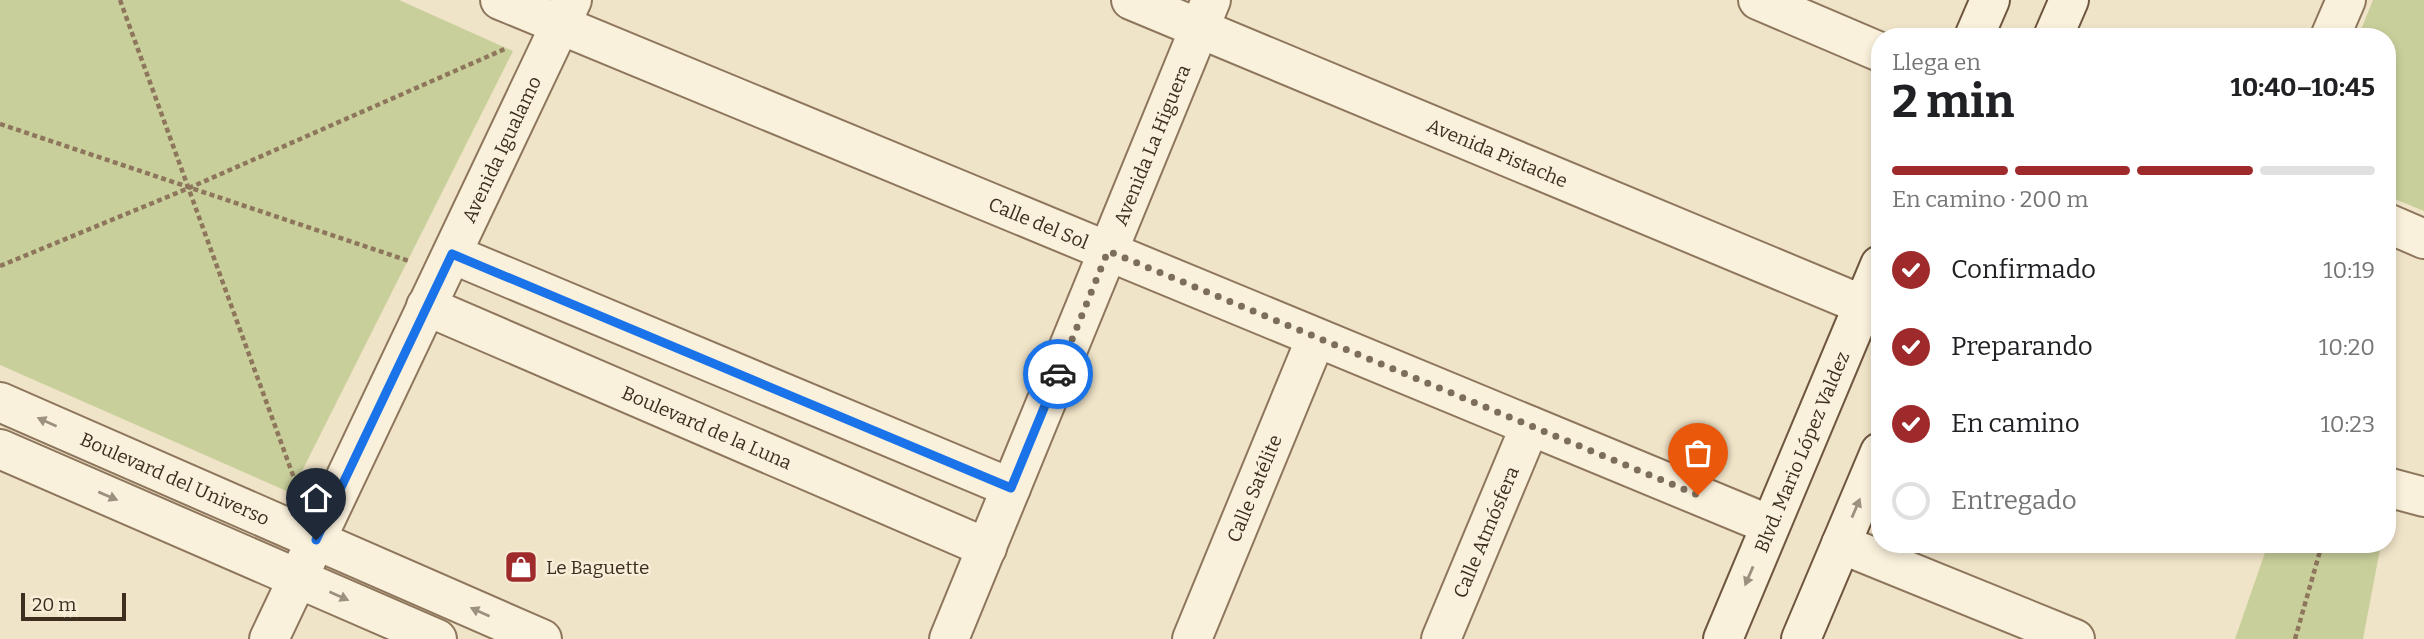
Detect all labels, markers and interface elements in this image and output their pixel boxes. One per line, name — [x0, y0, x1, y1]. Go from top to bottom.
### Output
text: Llega en — [1892, 48, 1981, 76]
street label: Avenida La Higuera — [1108, 60, 1195, 229]
street label: Avenida Igualamo — [457, 72, 546, 226]
text: 10:40–10:45 — [2230, 72, 2375, 103]
text: 2 min — [1892, 74, 2014, 129]
street label: Avenida Pistache — [1424, 113, 1571, 192]
text: En camino · 200 m — [1892, 185, 2088, 213]
street label: Calle del Sol — [985, 192, 1092, 254]
icon: check — [1892, 251, 1930, 289]
text: Confirmado — [1951, 254, 2096, 285]
text: 10:19 — [2323, 256, 2375, 284]
icon: check — [1892, 328, 1930, 366]
text: Preparando — [1951, 331, 2093, 362]
text: 10:20 — [2319, 333, 2375, 361]
courier — [1023, 339, 1093, 409]
street label: Blvd. Mario López Valdez — [1749, 348, 1854, 556]
icon: car — [1039, 355, 1077, 393]
street label: Boulevard de la Luna — [619, 380, 796, 474]
icon: check — [1892, 405, 1930, 443]
text: En camino — [1951, 408, 2080, 439]
text: 10:23 — [2320, 410, 2375, 438]
one-way arrow — [36, 416, 57, 427]
pin — [1668, 423, 1728, 495]
street label: Boulevard del Universo — [77, 427, 273, 530]
street label: Calle Satélite — [1222, 431, 1286, 545]
icon: bag — [1679, 434, 1717, 472]
street label: Calle Atmósfera — [1448, 462, 1524, 601]
pin — [286, 468, 346, 540]
icon: home — [297, 479, 335, 517]
text: Entregado — [1951, 485, 2077, 516]
one-way arrow — [97, 490, 118, 501]
one-way arrow — [1851, 498, 1862, 519]
shop icon: Le Baguette — [502, 548, 540, 586]
place label: Le Baguette — [546, 556, 649, 579]
one-way arrow — [1743, 566, 1754, 587]
scale bar — [21, 590, 126, 622]
one-way arrow — [328, 591, 349, 602]
text: 20 m — [32, 593, 76, 616]
one-way arrow — [469, 606, 490, 617]

